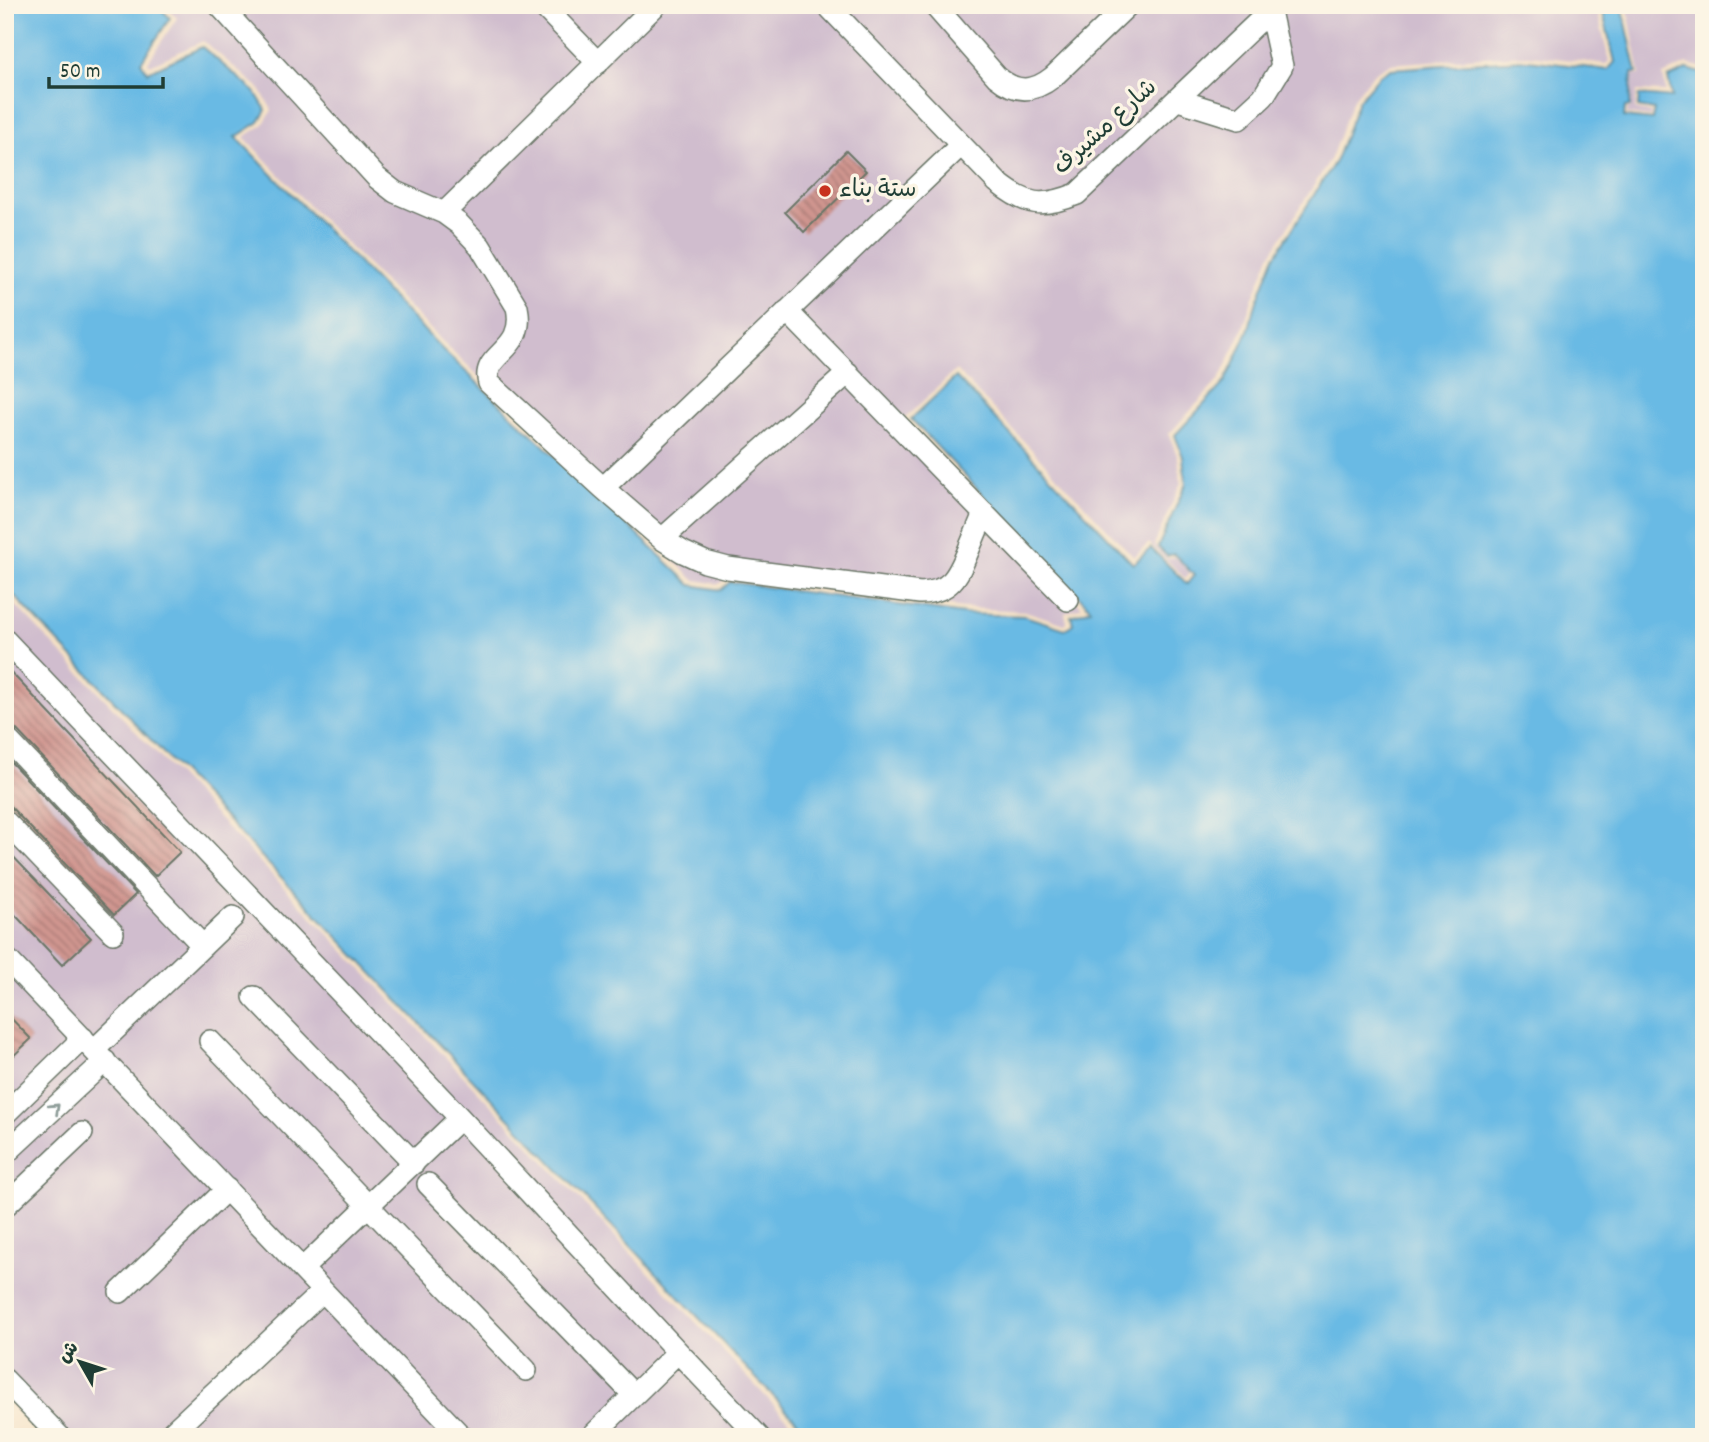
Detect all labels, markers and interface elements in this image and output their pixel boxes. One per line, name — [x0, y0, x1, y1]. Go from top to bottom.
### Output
scale bar — [49, 46, 163, 90]
text: 50 m — [60, 58, 100, 88]
street label: شارع مشيرف — [1046, 72, 1166, 184]
place label: ستة بناء — [839, 174, 917, 208]
marker: ستة بناء — [817, 183, 833, 199]
one-way arrow — [47, 1103, 60, 1116]
north arrow — [46, 1326, 116, 1396]
text: ش — [52, 1337, 87, 1370]

